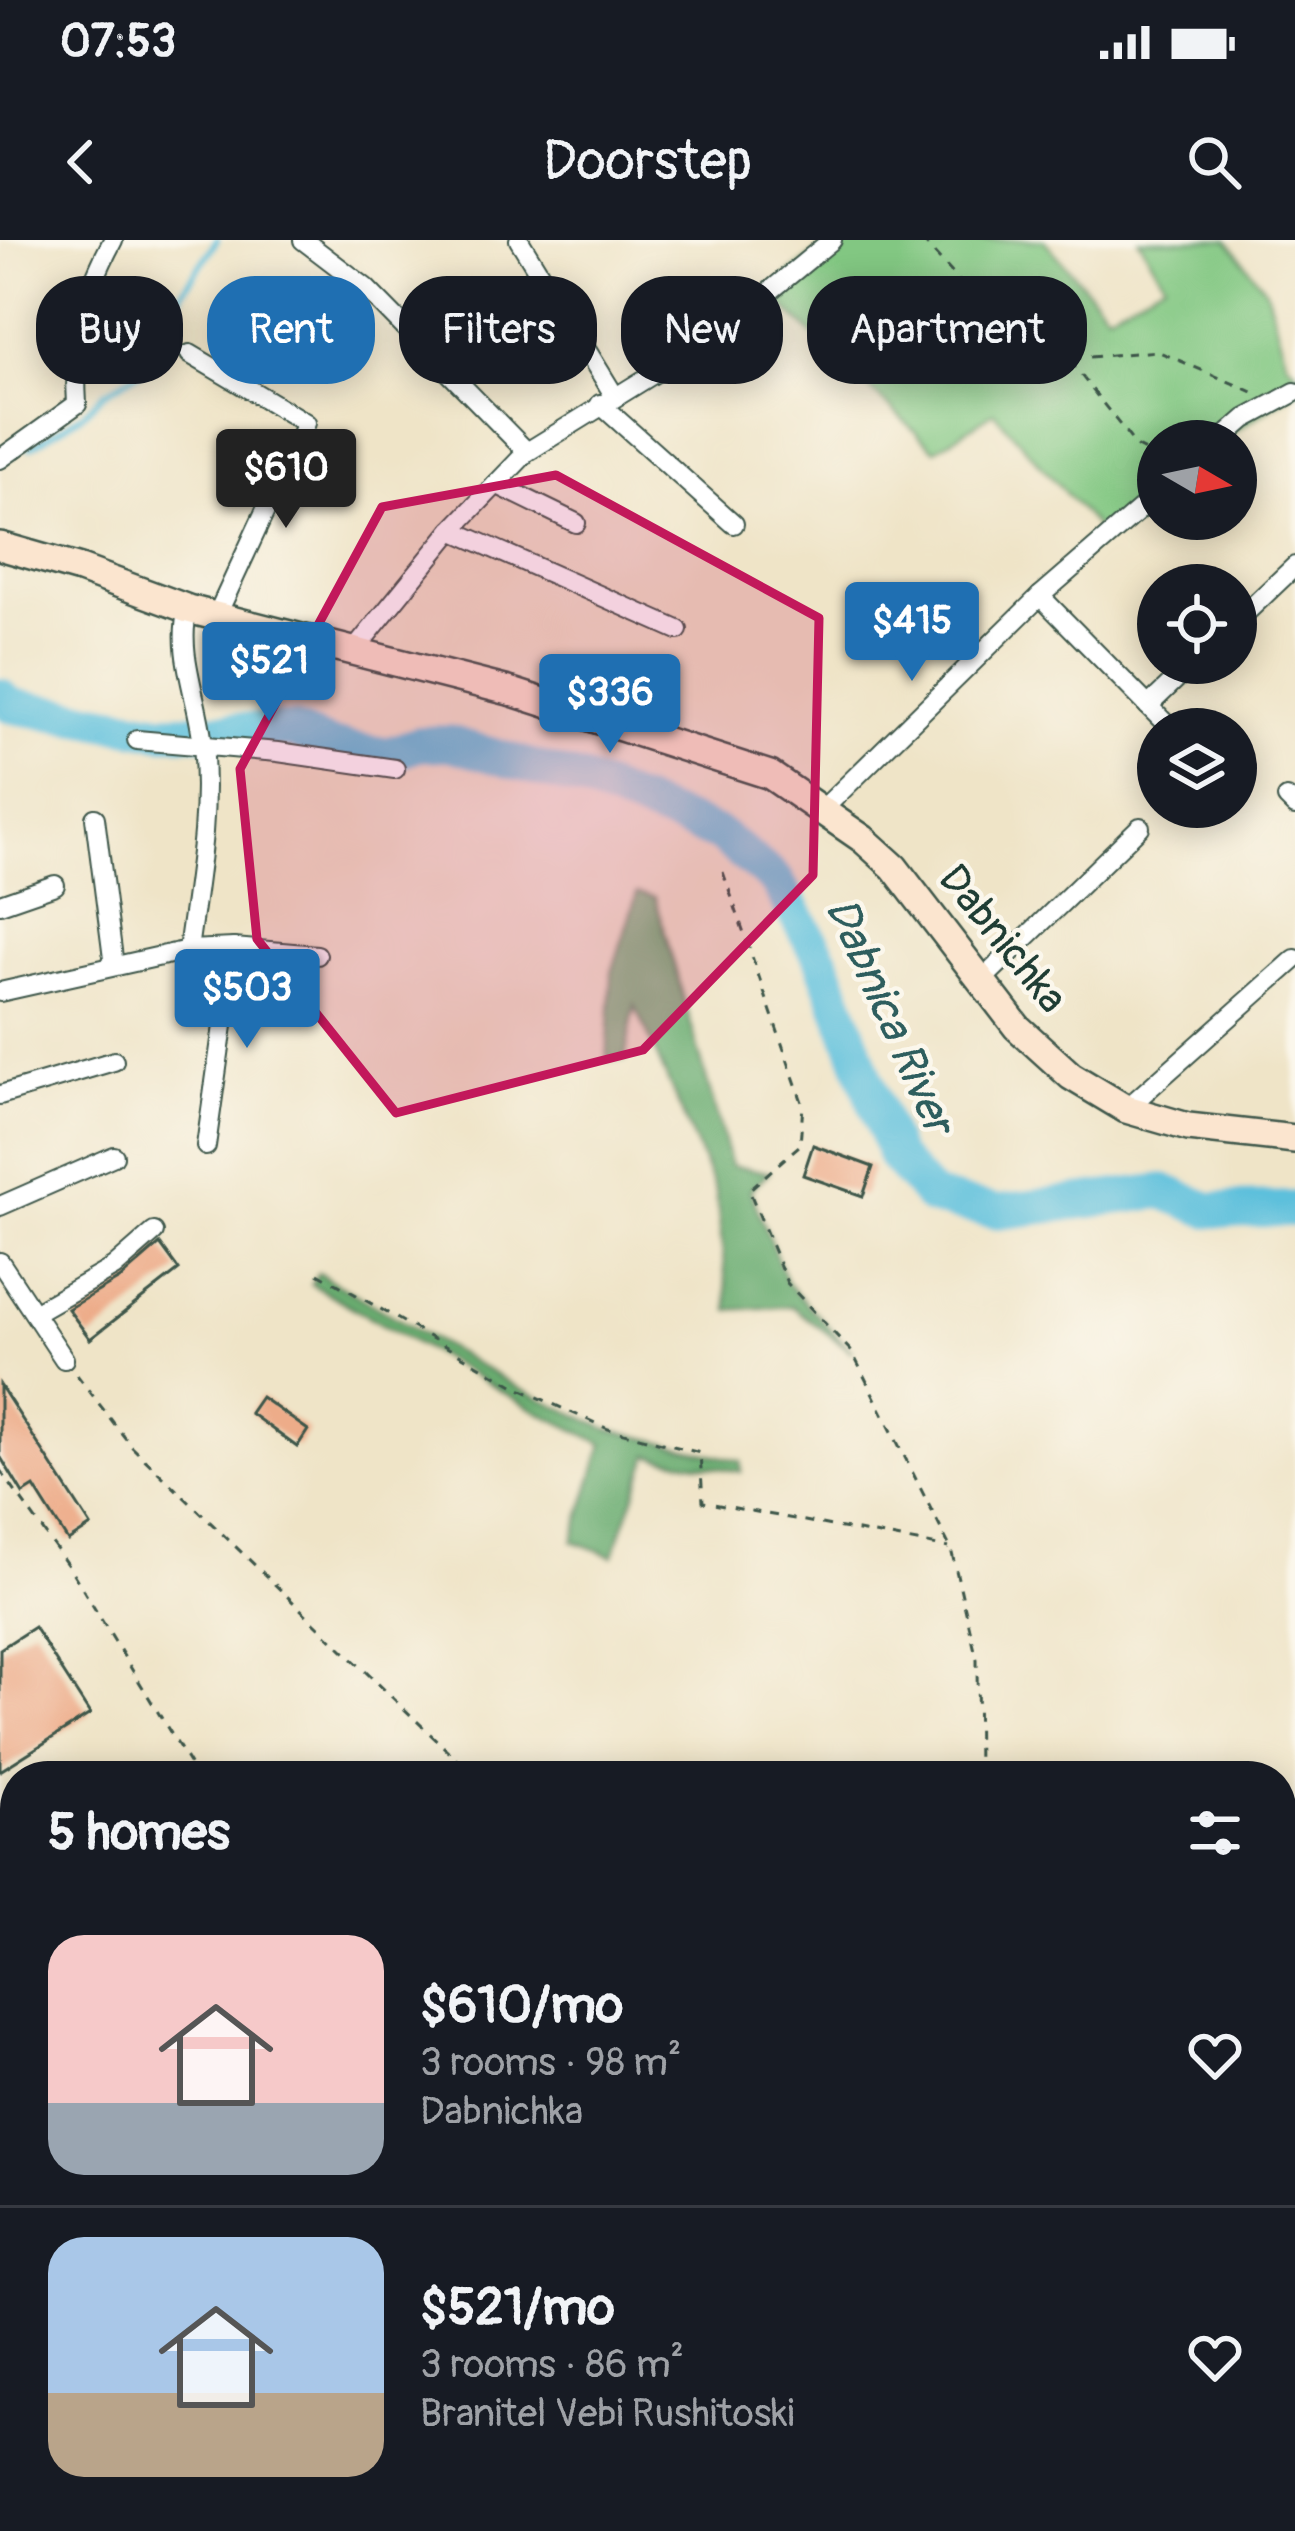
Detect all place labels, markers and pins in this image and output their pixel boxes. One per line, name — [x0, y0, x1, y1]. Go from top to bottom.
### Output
pin: $610 — [215, 429, 357, 531]
pin: $415 — [841, 582, 983, 684]
pin: $521 — [198, 622, 340, 724]
pin: $336 — [539, 654, 681, 756]
pin: $503 — [176, 949, 318, 1051]

